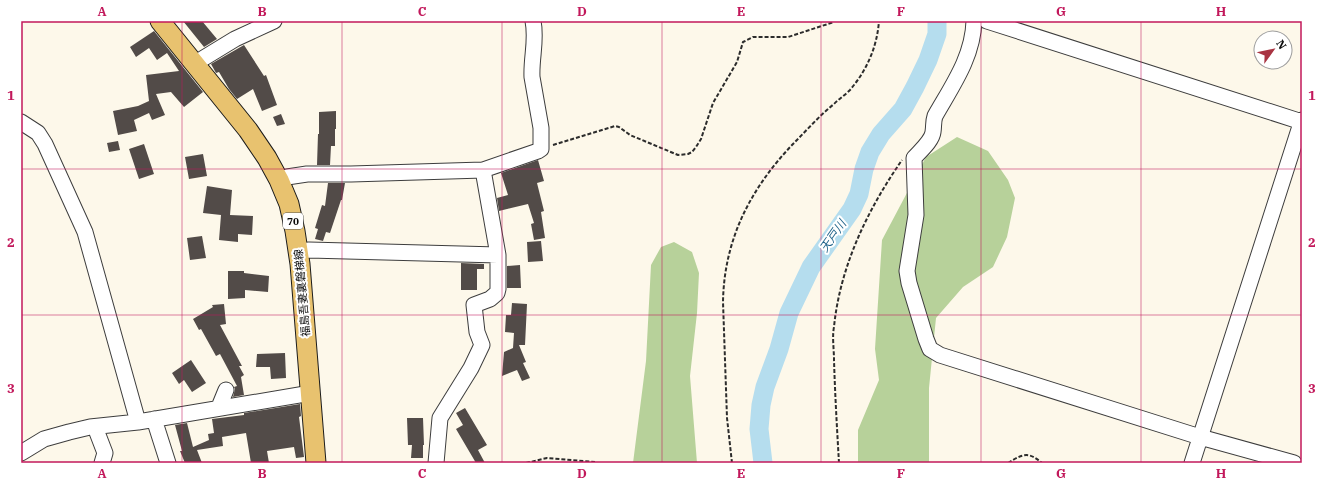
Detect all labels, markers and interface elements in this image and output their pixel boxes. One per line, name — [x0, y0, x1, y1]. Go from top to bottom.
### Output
text: A — [97, 3, 107, 20]
text: B — [257, 3, 267, 20]
text: C — [418, 3, 427, 20]
text: D — [577, 3, 587, 20]
text: E — [737, 3, 745, 20]
text: F — [897, 3, 905, 20]
text: G — [1056, 3, 1066, 20]
text: H — [1216, 3, 1227, 20]
north arrow — [1253, 30, 1293, 70]
text: N — [1273, 37, 1290, 52]
text: 1 — [7, 87, 15, 104]
text: 1 — [1308, 87, 1316, 104]
road number: 70 — [283, 213, 303, 229]
water label: 天戸川 — [816, 215, 850, 255]
text: 2 — [7, 234, 15, 251]
text: 2 — [1308, 234, 1316, 251]
street label: 福島吾妻裏磐梯線 — [291, 249, 313, 337]
text: 3 — [7, 380, 15, 397]
text: 3 — [1308, 380, 1316, 397]
text: A — [97, 465, 107, 482]
text: B — [257, 465, 267, 482]
text: C — [418, 465, 427, 482]
text: D — [577, 465, 587, 482]
text: E — [737, 465, 745, 482]
text: F — [897, 465, 905, 482]
text: G — [1056, 465, 1066, 482]
text: H — [1216, 465, 1227, 482]

